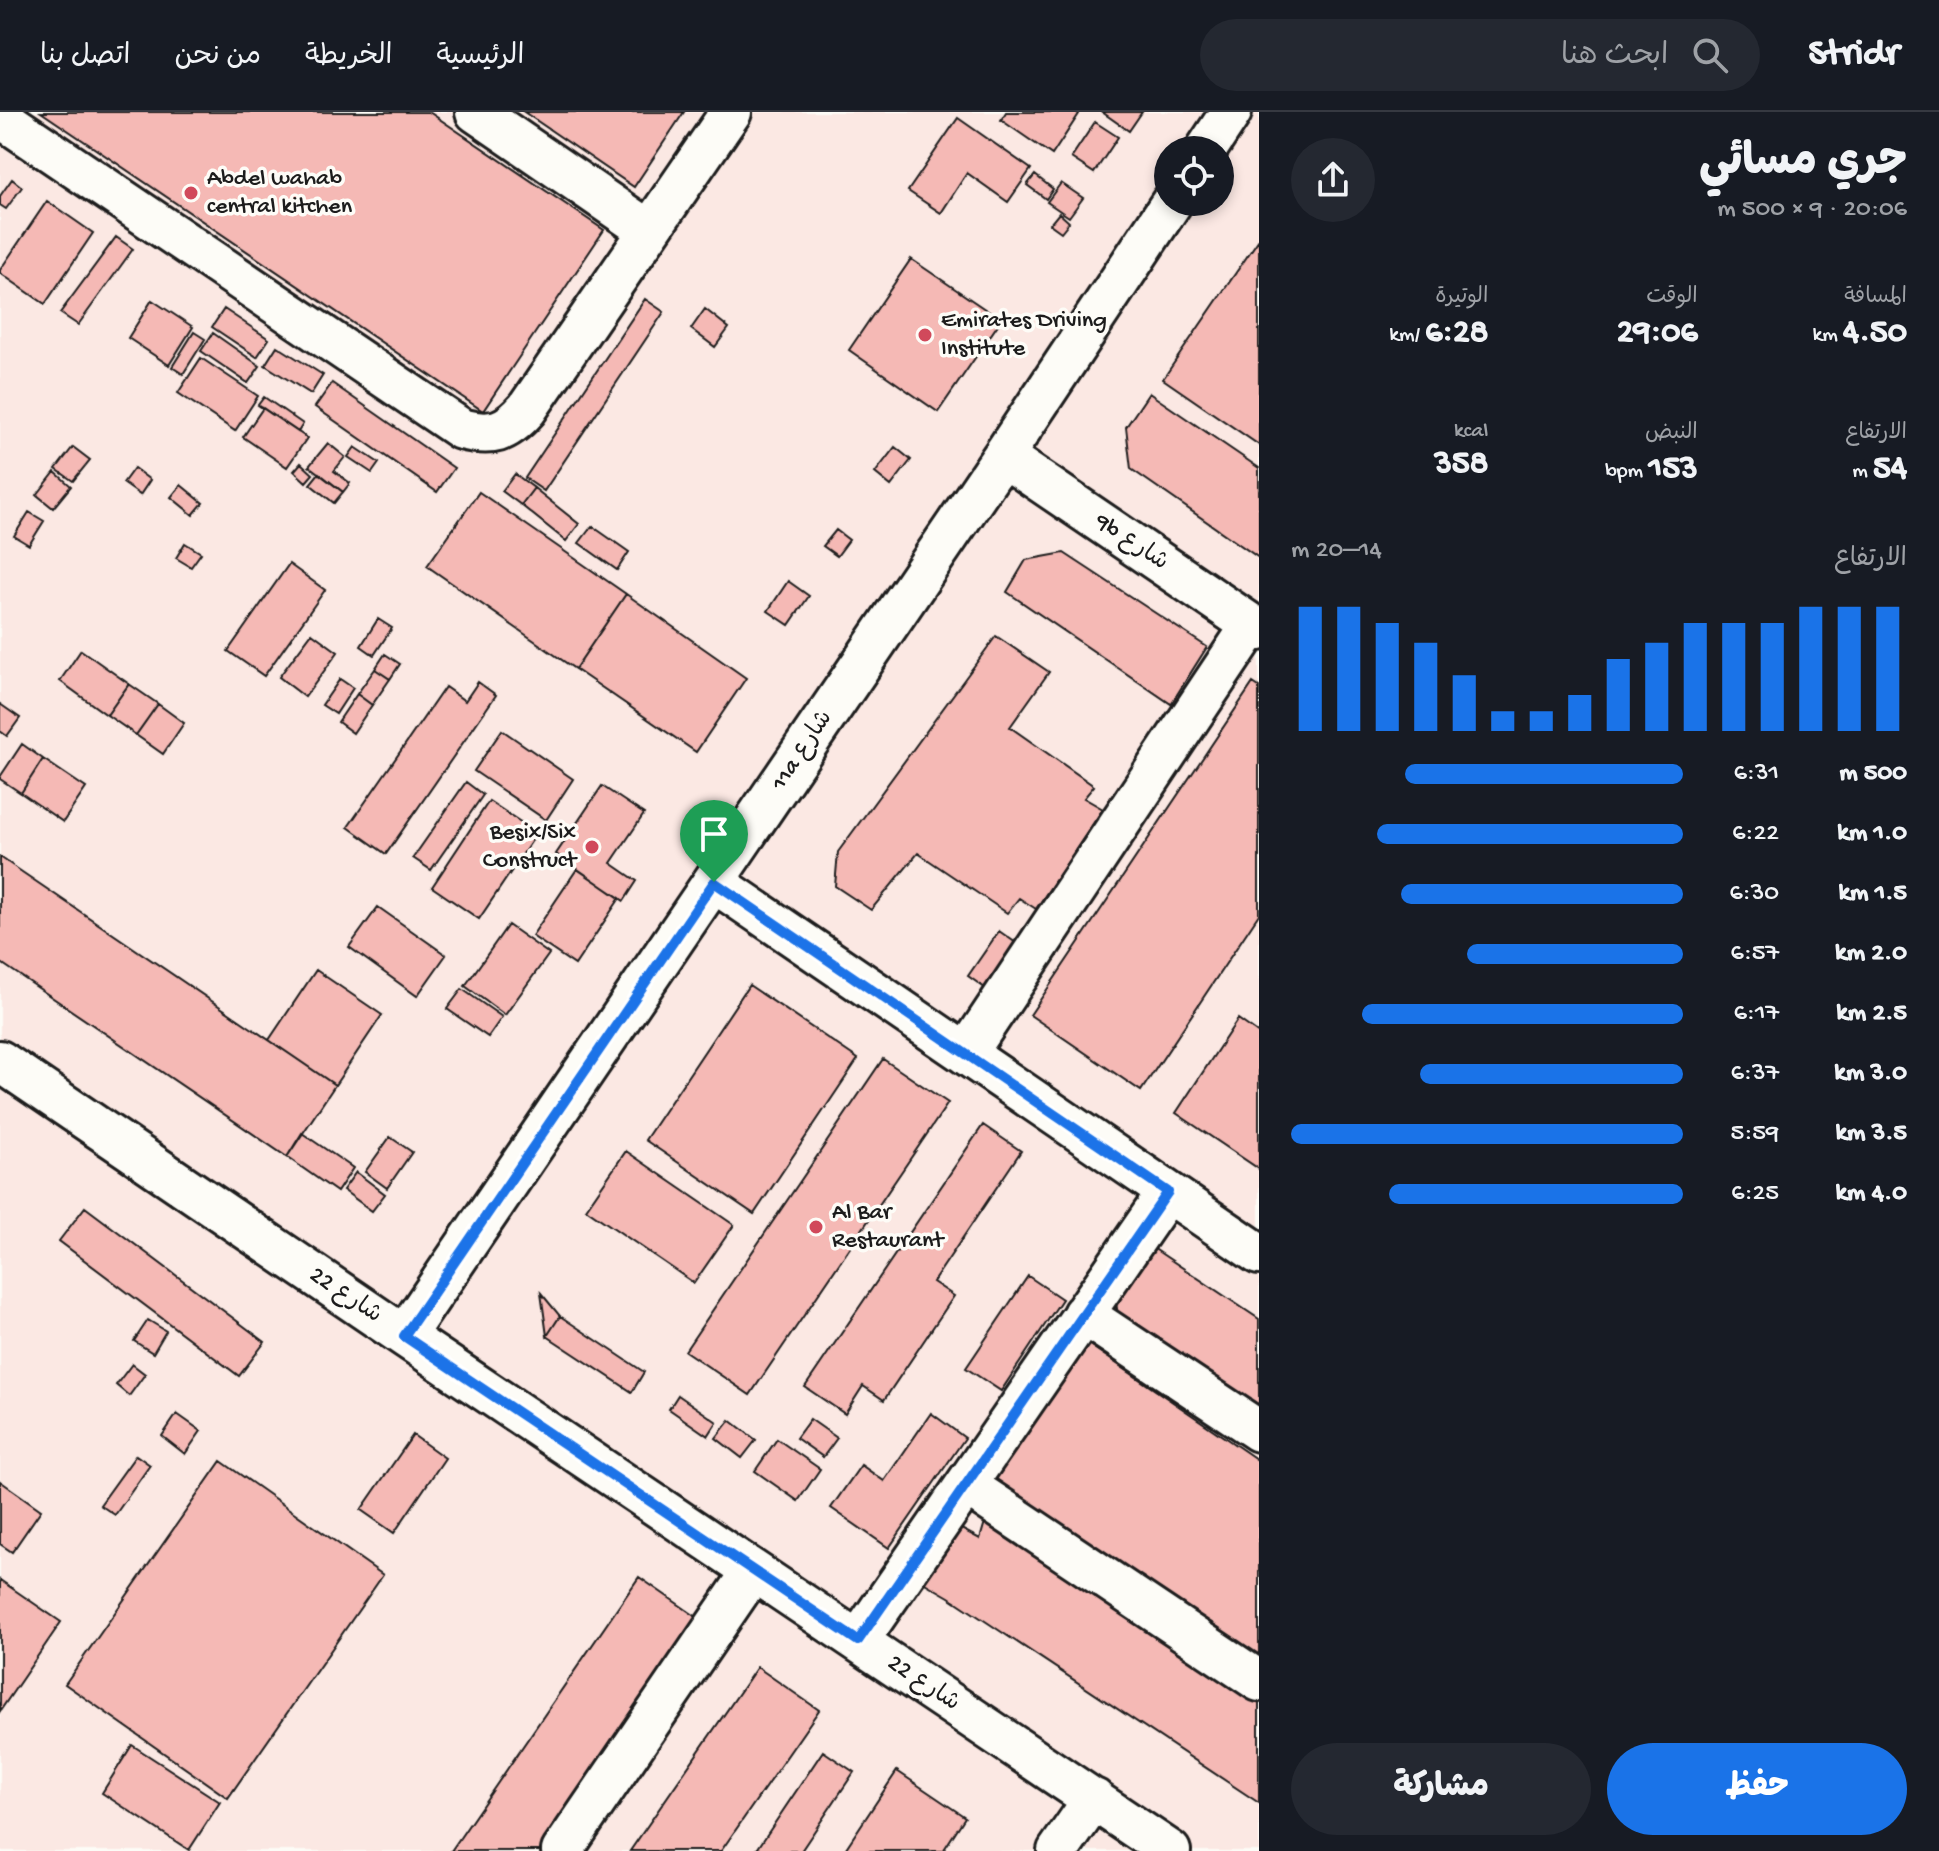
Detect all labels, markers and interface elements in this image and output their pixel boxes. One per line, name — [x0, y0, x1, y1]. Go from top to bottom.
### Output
search box — [1200, 19, 1760, 91]
icon: search — [1688, 33, 1732, 77]
text: Stridr — [1808, 33, 1899, 77]
text: ابحث هنا — [1561, 40, 1668, 75]
text: اتصل بنا — [40, 41, 130, 74]
text: من نحن — [174, 41, 261, 74]
text: الخريطة — [305, 41, 392, 74]
text: الرئيسية — [436, 41, 524, 74]
map controls — [1154, 136, 1234, 216]
button: locate — [1154, 136, 1234, 216]
button: share — [1291, 138, 1375, 222]
text: جري مسائي — [1699, 139, 1907, 191]
place label: Abdel wahab central kitchen — [207, 165, 353, 222]
marker: Abdel wahab central kitchen — [182, 184, 200, 202]
text: 20:06 · 9 × 500 m — [1717, 195, 1907, 226]
text: الوتيرة — [1435, 285, 1488, 311]
text: الوقت — [1646, 285, 1698, 311]
text: المسافة — [1844, 285, 1907, 311]
place label: Emirates Driving Institute — [941, 307, 1107, 364]
text: 6:28 — [1425, 314, 1488, 354]
text: 29:06 — [1617, 314, 1698, 354]
text: 4.50 — [1843, 314, 1907, 354]
text: /km — [1389, 323, 1425, 349]
text: km — [1812, 323, 1843, 349]
marker: Emirates Driving Institute — [916, 326, 934, 344]
text: kcal — [1454, 419, 1488, 445]
text: النبض — [1645, 421, 1698, 447]
text: الارتفاع — [1845, 421, 1907, 447]
text: 358 — [1434, 445, 1488, 485]
text: 153 — [1648, 450, 1698, 490]
text: 54 — [1873, 450, 1907, 490]
text: bpm — [1605, 459, 1648, 485]
text: m — [1852, 459, 1873, 485]
street label: 9b شارع — [1088, 507, 1173, 578]
text: 14–20 m — [1291, 536, 1382, 567]
text: الارتفاع — [1834, 545, 1907, 576]
street label: 11a شارع — [765, 705, 840, 797]
text: 6:31 — [1734, 759, 1779, 790]
text: 500 m — [1839, 759, 1907, 790]
pin — [680, 800, 748, 882]
icon: arrive — [692, 812, 736, 856]
place label: Besix/Six Construct — [483, 819, 578, 876]
text: 6:22 — [1732, 819, 1779, 850]
text: 1.0 km — [1837, 819, 1907, 850]
marker: Besix/Six Construct — [583, 838, 601, 856]
text: 6:30 — [1729, 879, 1779, 910]
text: 1.5 km — [1838, 879, 1907, 910]
text: 6:57 — [1730, 939, 1779, 970]
text: 2.0 km — [1835, 939, 1907, 970]
text: 6:17 — [1734, 999, 1779, 1030]
text: 2.5 km — [1836, 999, 1907, 1030]
text: 6:37 — [1731, 1059, 1779, 1090]
text: 3.0 km — [1834, 1059, 1907, 1090]
text: 5:59 — [1730, 1119, 1779, 1150]
text: 3.5 km — [1835, 1119, 1907, 1150]
text: 6:25 — [1731, 1179, 1779, 1210]
text: 4.0 km — [1836, 1179, 1907, 1210]
place label: Al Bar Restaurant — [832, 1199, 945, 1256]
marker: Al Bar Restaurant — [807, 1218, 825, 1236]
street label: شارع 22 — [303, 1261, 387, 1331]
street label: شارع 22 — [881, 1649, 965, 1719]
button: مشاركة — [1291, 1743, 1591, 1835]
button: حفظ — [1607, 1743, 1907, 1835]

